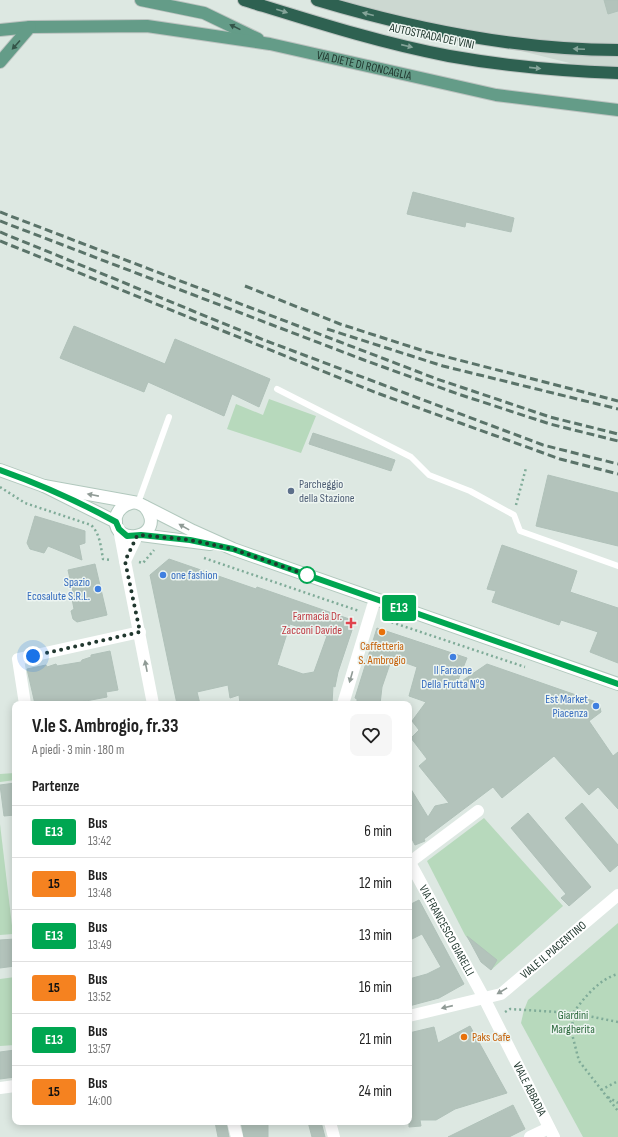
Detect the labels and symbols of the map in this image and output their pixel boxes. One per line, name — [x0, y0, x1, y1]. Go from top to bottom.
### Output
one-way arrow — [276, 8, 288, 14]
one-way arrow — [362, 11, 374, 17]
street label: AUTOSTRADA DEI VINI — [387, 20, 476, 53]
one-way arrow — [229, 24, 240, 30]
one-way arrow — [11, 40, 20, 50]
one-way arrow — [401, 43, 413, 49]
one-way arrow — [572, 46, 585, 52]
street label: VIA DIETE DI RONCAGLIA — [315, 48, 414, 84]
one-way arrow — [529, 65, 541, 71]
place label: Parcheggio della Stazione — [299, 477, 355, 506]
marker: Parcheggio della Stazione — [286, 486, 296, 496]
one-way arrow — [87, 492, 99, 498]
one-way arrow — [179, 523, 190, 530]
unlabelled marker — [298, 566, 316, 584]
place label: one fashion — [171, 568, 218, 583]
marker: one fashion — [158, 570, 168, 580]
place label: Spazio Ecosalute S.R.L. — [27, 575, 90, 604]
marker: Spazio Ecosalute S.R.L. — [93, 584, 103, 594]
line badge: E13 — [376, 595, 422, 621]
place label: Farmacia Dr. Zacconi Davide — [282, 609, 342, 638]
marker: Farmacia Dr. Zacconi Davide — [345, 617, 357, 629]
marker: Caffetteria S. Ambrogio — [377, 627, 387, 637]
place label: Caffetteria S. Ambrogio — [358, 639, 406, 668]
your location — [23, 646, 43, 666]
marker: Il Faraone Della Frutta N°9 — [448, 652, 458, 662]
one-way arrow — [143, 660, 149, 672]
place label: Il Faraone Della Frutta N°9 — [421, 663, 485, 692]
one-way arrow — [348, 671, 354, 683]
place label: Est Market Piacenza — [545, 692, 588, 721]
marker: Est Market Piacenza — [591, 701, 601, 711]
street label: VIA FRANCESCO GIARELLI — [416, 883, 477, 979]
street label: VIALE IL PIACENTINO — [517, 918, 590, 982]
one-way arrow — [496, 988, 508, 995]
one-way arrow — [440, 1005, 453, 1011]
park label: Giardini Margherita — [551, 1008, 595, 1037]
place label: Paks Cafe — [472, 1030, 511, 1045]
marker: Paks Cafe — [459, 1032, 469, 1042]
street label: VIALE ABBADIA — [509, 1060, 550, 1120]

